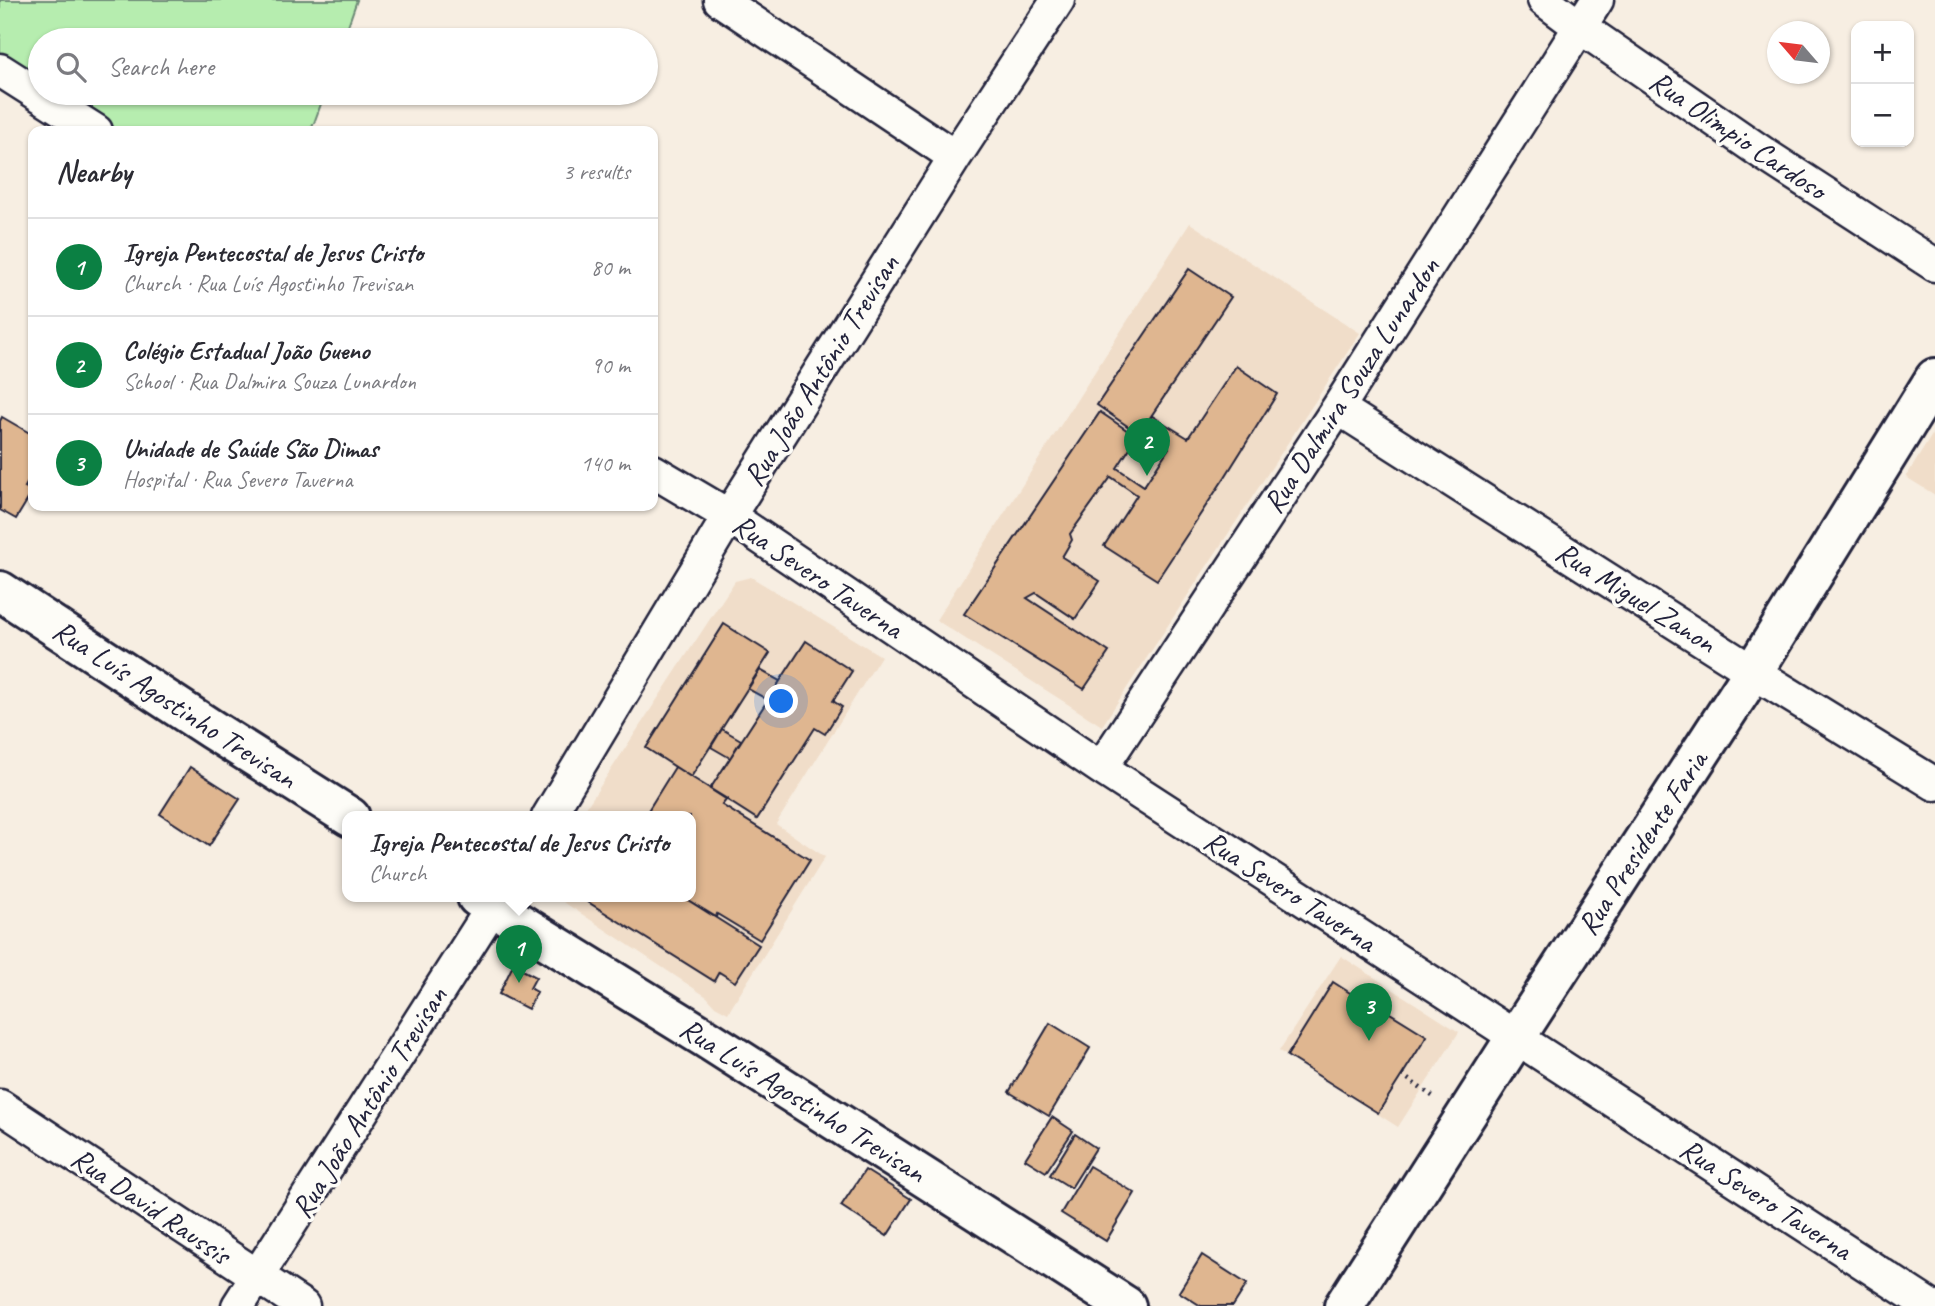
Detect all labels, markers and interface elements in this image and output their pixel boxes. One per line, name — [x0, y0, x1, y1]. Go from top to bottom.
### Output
north arrow — [1767, 21, 1830, 84]
map controls — [1851, 21, 1914, 147]
button: + — [1851, 21, 1914, 84]
search box — [28, 28, 658, 105]
icon: search — [52, 48, 90, 86]
text: Search here — [108, 50, 214, 83]
street label: Rua Olimpio Cardoso — [1642, 62, 1837, 210]
button: − — [1851, 84, 1914, 147]
text: Nearby — [56, 153, 132, 191]
text: 3 results — [563, 157, 630, 186]
text: Igreja Pentecostal de Jesus Cristo — [123, 236, 423, 269]
street label: Rua João Antônio Trevisan — [734, 247, 908, 493]
street label: Rua Dalmira Souza Lunardon — [1254, 250, 1448, 520]
text: 1 — [74, 253, 84, 282]
text: 80 m — [591, 253, 630, 282]
text: Church · Rua Luís Agostinho Trevisan — [123, 269, 413, 298]
text: Colégio Estadual João Gueno — [123, 334, 369, 367]
text: 2 — [74, 351, 84, 380]
text: 90 m — [591, 351, 630, 380]
text: School · Rua Dalmira Souza Lunardon — [123, 367, 416, 396]
pin: 2 — [1124, 418, 1170, 476]
text: Unidade de Saúde São Dimas — [123, 432, 378, 465]
text: 3 — [74, 449, 84, 478]
text: 140 m — [581, 449, 630, 478]
text: Hospital · Rua Severo Taverna — [123, 465, 353, 494]
street label: Rua Severo Taverna — [726, 505, 912, 648]
street label: Rua Miguel Zanon — [1549, 533, 1725, 662]
street label: Rua Luís Agostinho Trevisan — [46, 611, 305, 798]
your location — [764, 684, 798, 718]
street label: Rua Presidente Faria — [1568, 741, 1717, 942]
popup — [342, 811, 696, 902]
street label: Rua Severo Taverna — [1197, 821, 1385, 962]
text: Igreja Pentecostal de Jesus Cristo — [369, 826, 669, 859]
text: Church — [369, 859, 426, 888]
pin: 1 — [496, 925, 542, 983]
street label: Rua João Antônio Trevisan — [282, 979, 456, 1225]
pin: 3 — [1346, 983, 1392, 1041]
street label: Rua Luís Agostinho Trevisan — [673, 1009, 934, 1192]
street label: Rua Severo Taverna — [1673, 1129, 1861, 1270]
street label: Rua David Raussis — [64, 1139, 240, 1275]

